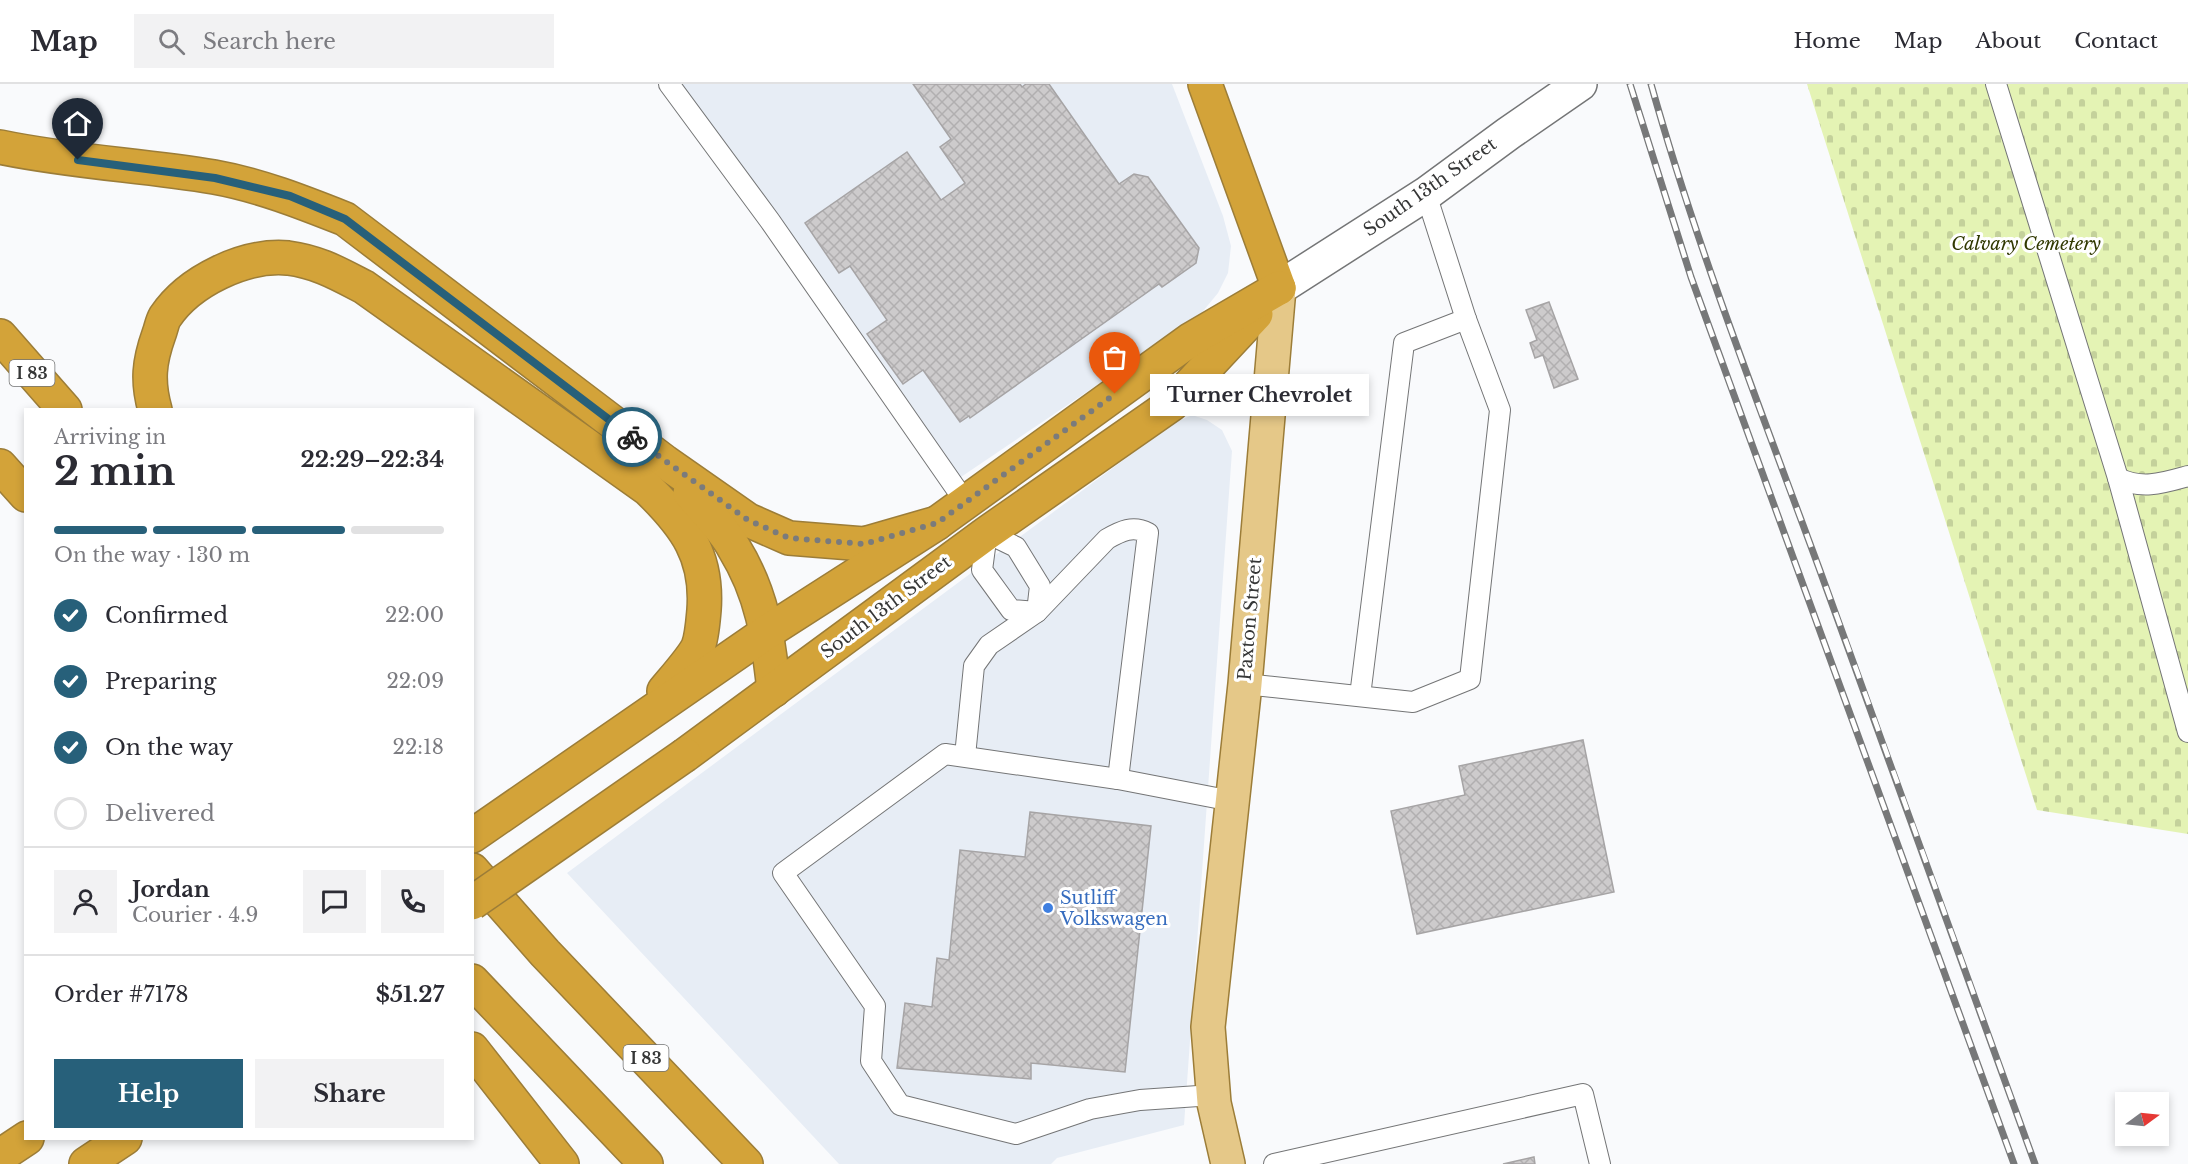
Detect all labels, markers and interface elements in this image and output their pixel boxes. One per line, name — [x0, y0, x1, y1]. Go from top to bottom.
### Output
search box — [134, 14, 554, 68]
text: Map — [30, 24, 98, 59]
icon: search — [155, 25, 188, 58]
text: Search here — [203, 28, 336, 55]
text: Home — [1794, 28, 1861, 54]
text: Map — [1894, 28, 1942, 54]
text: About — [1975, 28, 2041, 54]
text: Contact — [2074, 28, 2158, 54]
pin — [52, 98, 103, 160]
icon: home — [61, 107, 94, 140]
street label: South 13th Street — [1359, 133, 1501, 241]
park label: Calvary Cemetery — [1951, 233, 2101, 255]
pin — [1089, 332, 1140, 394]
icon: bag — [1098, 341, 1131, 374]
road number: I 83 — [9, 360, 54, 386]
callout: Turner Chevrolet — [1151, 373, 1370, 415]
text: Turner Chevrolet — [1167, 383, 1352, 407]
courier — [602, 407, 662, 467]
icon: bike — [616, 421, 649, 454]
text: Arriving in — [54, 425, 166, 449]
text: 22:29–22:34 — [300, 446, 444, 473]
text: 2 min — [54, 447, 175, 496]
text: On the way · 130 m — [54, 543, 250, 567]
street label: South 13th Street — [817, 551, 956, 663]
street label: Paxton Street — [1234, 556, 1266, 681]
icon: check — [54, 599, 87, 632]
text: Confirmed — [105, 602, 228, 629]
text: 22:00 — [385, 603, 444, 627]
icon: check — [54, 665, 87, 698]
text: Preparing — [105, 668, 216, 695]
text: 22:09 — [387, 669, 444, 693]
icon: check — [54, 731, 87, 764]
text: On the way — [105, 734, 233, 761]
text: 22:18 — [393, 735, 444, 759]
text: Delivered — [105, 800, 215, 827]
button: person — [54, 870, 117, 933]
button: chat — [303, 870, 366, 933]
button: phone — [381, 870, 444, 933]
text: Jordan — [132, 876, 210, 903]
place label: Sutliff Volkswagen — [1059, 887, 1168, 930]
marker: Sutliff Volkswagen — [1041, 901, 1055, 915]
text: Courier · 4.9 — [132, 903, 258, 927]
text: Order #7178 — [54, 981, 189, 1008]
text: $51.27 — [376, 981, 444, 1008]
road number: I 83 — [624, 1045, 668, 1071]
button: Help — [54, 1059, 243, 1128]
button: Share — [255, 1059, 444, 1128]
north arrow — [2115, 1092, 2169, 1146]
map controls — [2115, 1092, 2169, 1146]

